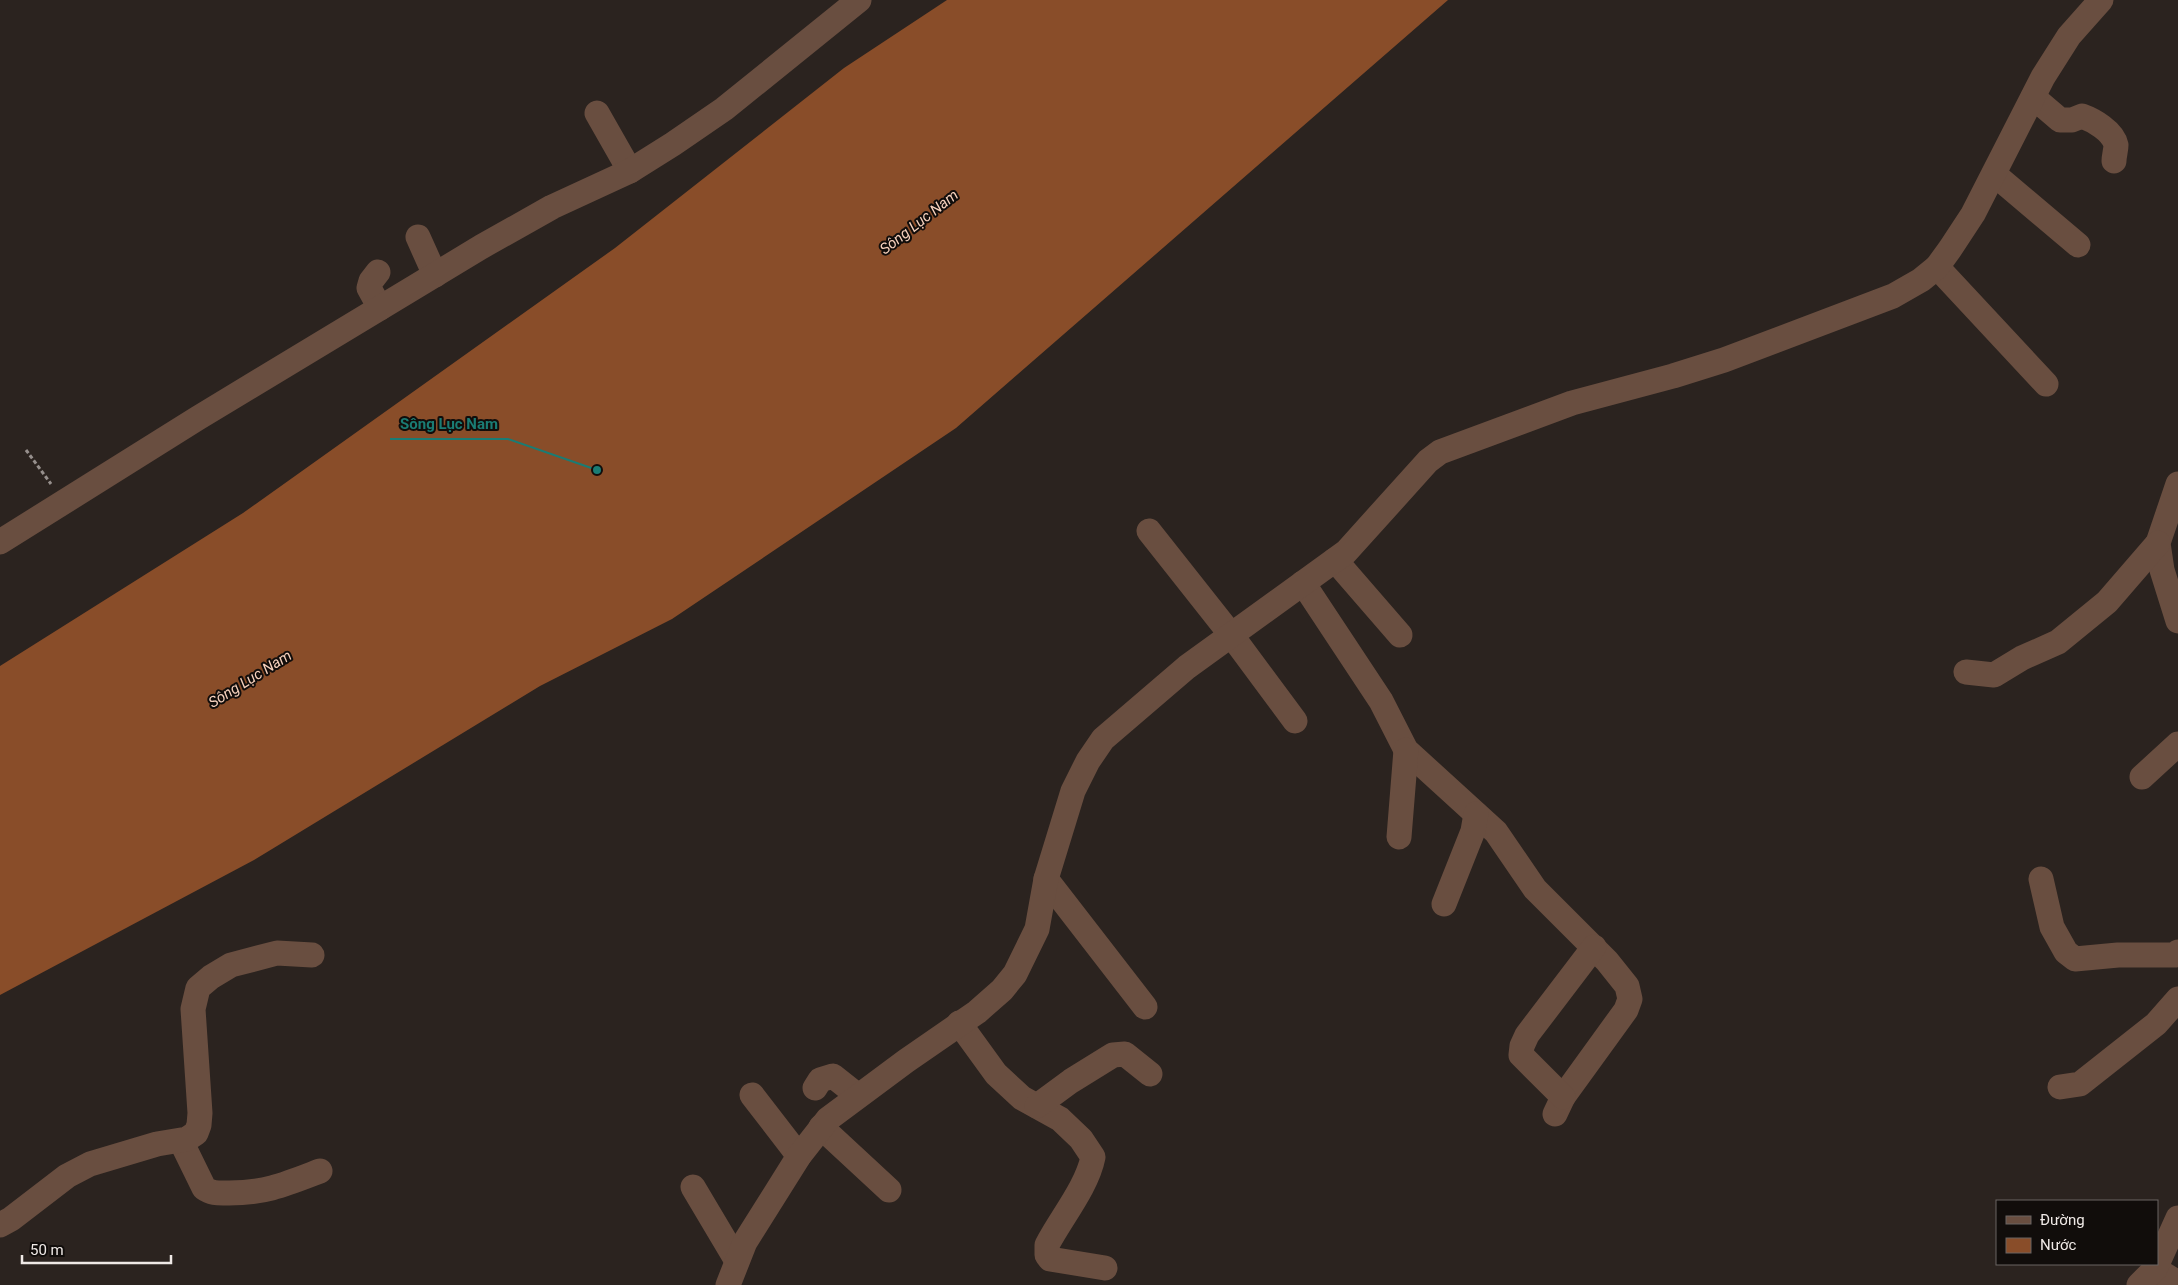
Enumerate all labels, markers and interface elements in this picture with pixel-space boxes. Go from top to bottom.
water label: Sông Lục Nam [876,186,962,258]
callout: Sông Lục Nam [390,409,508,439]
text: Sông Lục Nam [400,415,498,433]
water label: Sông Lục Nam [205,646,295,712]
legend [1996,1200,2158,1265]
text: Đường [2040,1211,2085,1229]
scale bar [22,1232,171,1264]
text: Nước [2040,1236,2077,1254]
text: 50 m [30,1241,64,1259]

